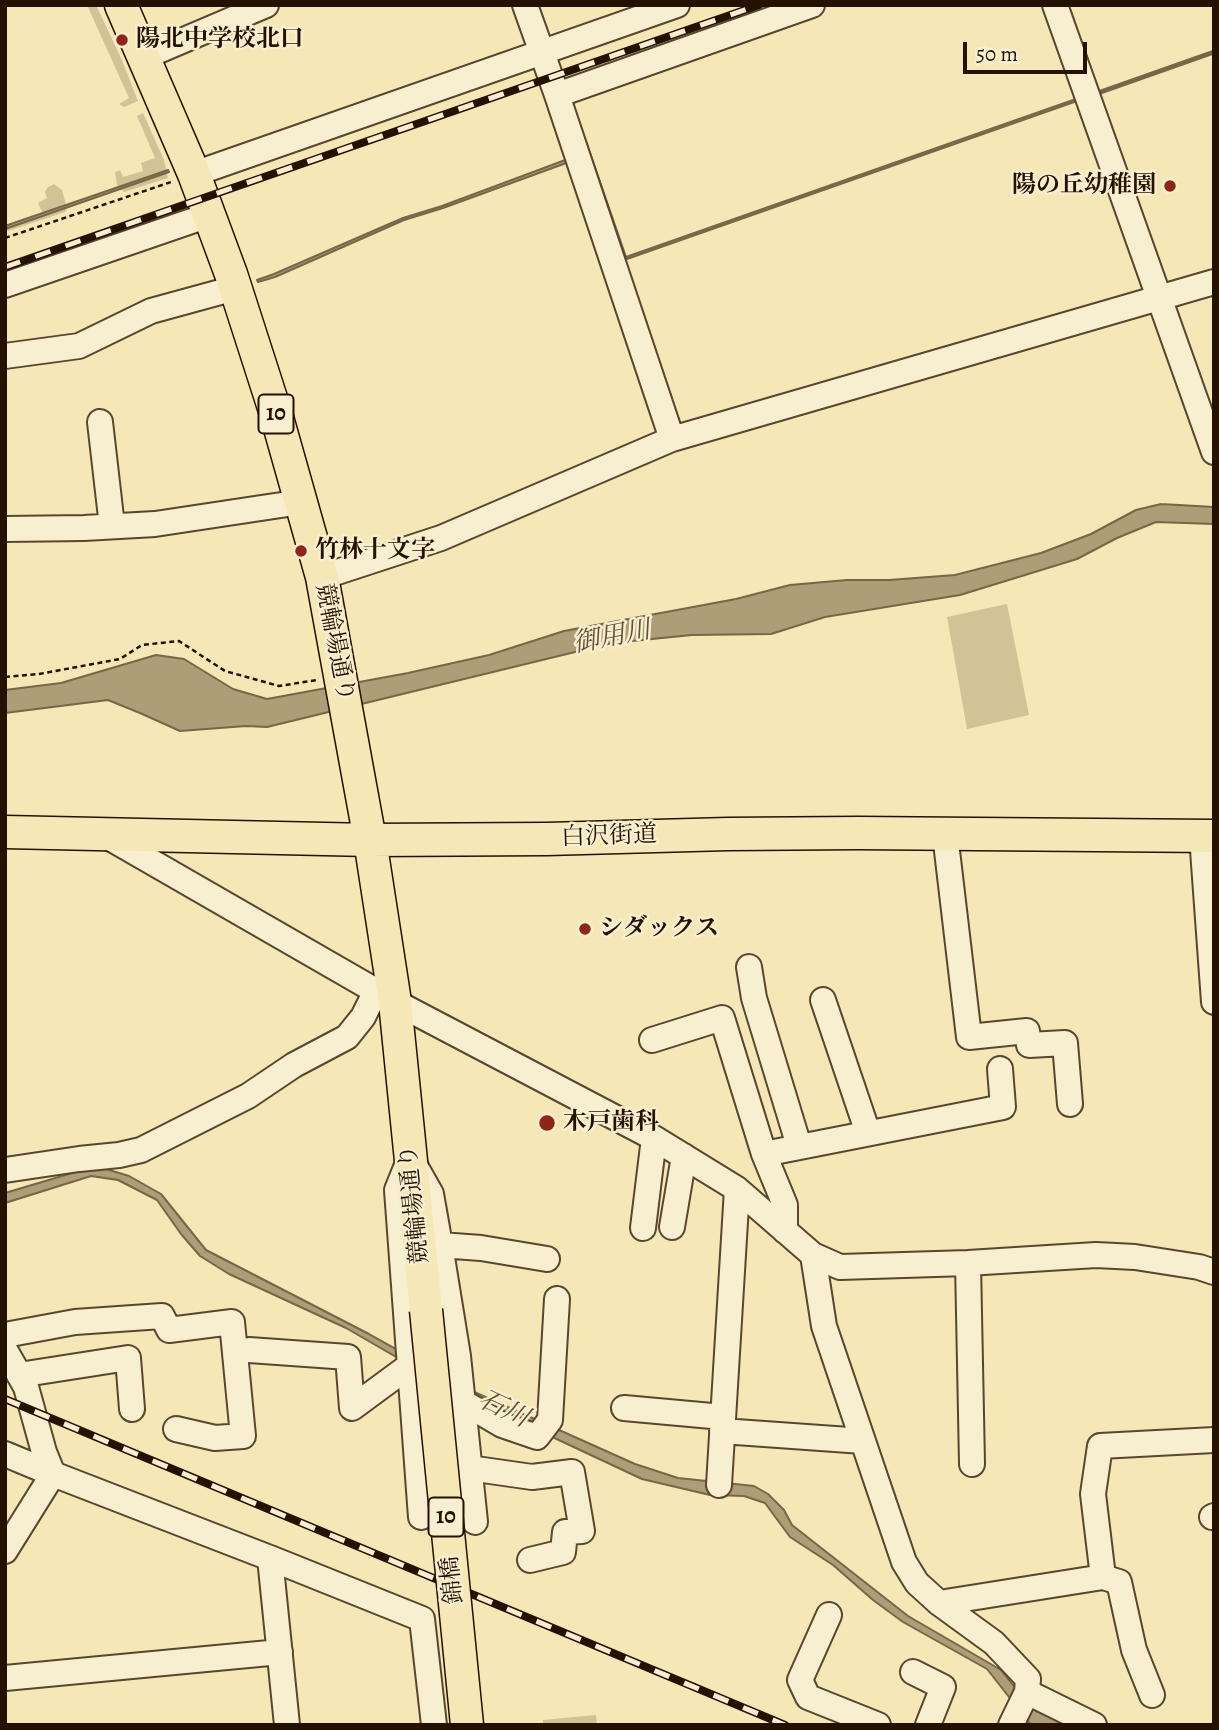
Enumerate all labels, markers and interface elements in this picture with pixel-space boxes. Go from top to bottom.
place label: 陽北中学校北口 [136,26,304,54]
scale bar [967,28,1091,72]
marker: 陽北中学校北口 [114,32,130,48]
text: 50 m [976,40,1018,68]
place label: 陽の丘幼稚園 [1012,172,1156,200]
marker: 陽の丘幼稚園 [1162,178,1178,194]
road number: 10 [258,394,294,434]
place label: 竹林十文字 [315,537,435,565]
marker: 竹林十文字 [293,543,309,559]
street label: 競輪場通り [308,581,360,705]
water label: 御用川 [571,615,653,661]
street label: 白沢街道 [561,821,657,853]
place label: シダックス [599,915,719,943]
marker: シダックス [577,921,593,937]
place label: 木戸歯科 [563,1109,659,1137]
marker: 木戸歯科 [537,1113,557,1133]
street label: 競輪場通り [394,1143,436,1265]
water label: 石川 [473,1385,533,1435]
road number: 10 [428,1498,464,1536]
street label: 錦橋 [436,1555,470,1605]

